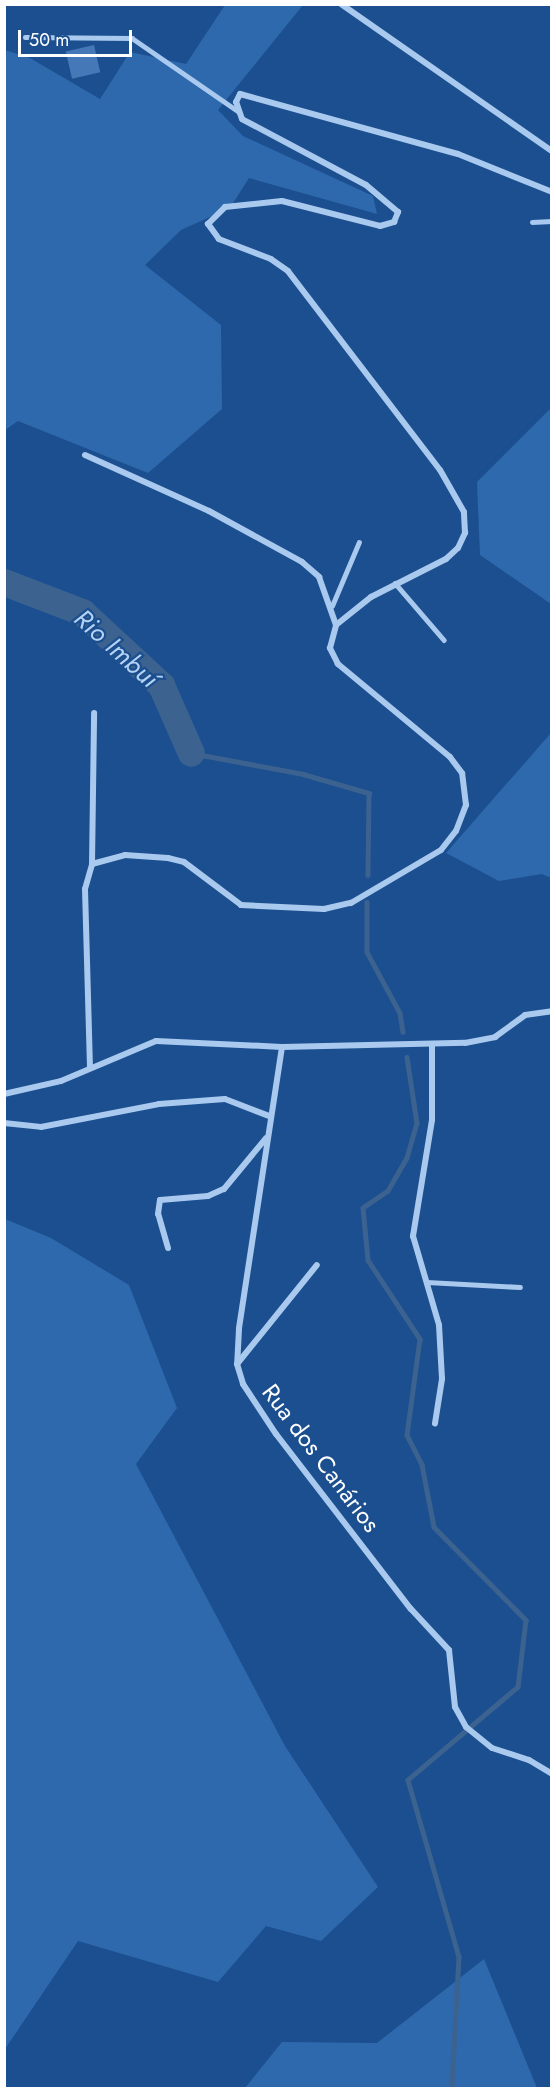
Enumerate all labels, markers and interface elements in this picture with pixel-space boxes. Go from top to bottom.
scale bar [21,18,135,56]
text: 50 m [29,27,69,53]
water label: Rio Imbuí [68,603,164,695]
street label: Rua dos Canários [256,1378,386,1538]

